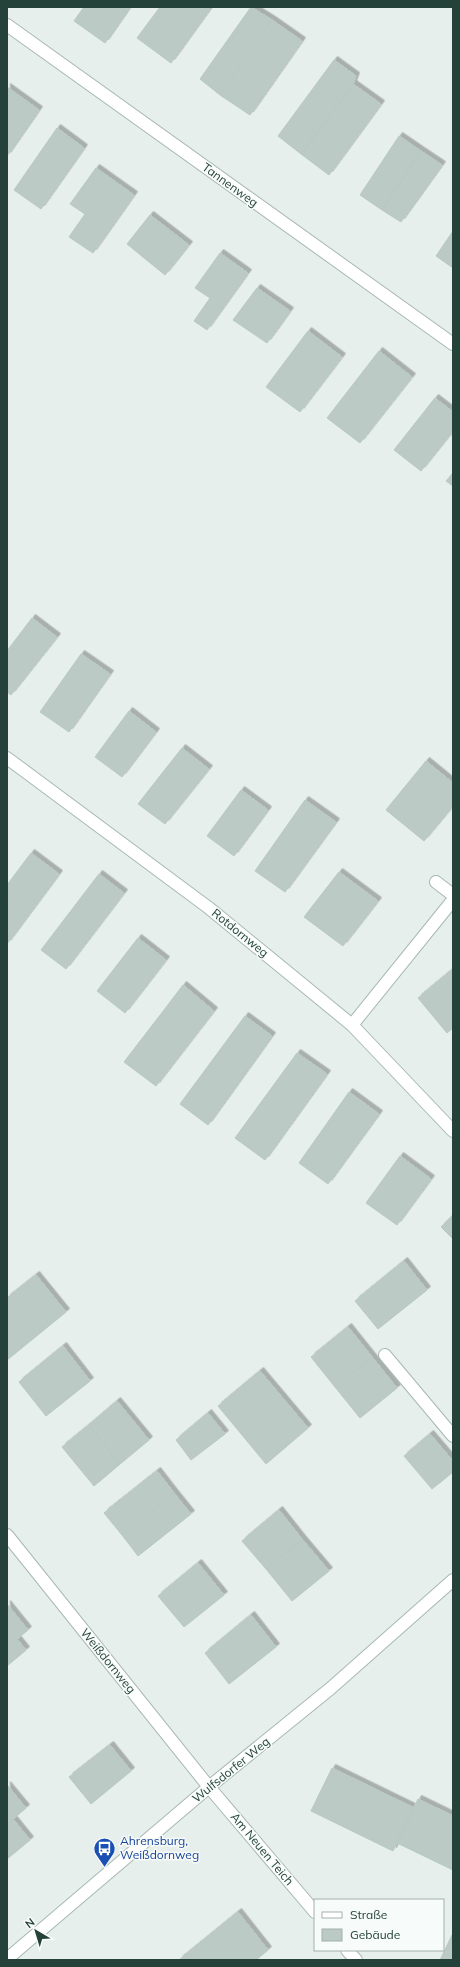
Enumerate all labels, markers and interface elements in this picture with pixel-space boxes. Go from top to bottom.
street label: Tannenweg [200,159,261,210]
street label: Rotdornweg [209,905,272,960]
street label: Weißdornweg [78,1625,139,1696]
street label: Wulfsdorfer Weg [189,1734,273,1805]
street label: Am Neuen Teich [228,1809,297,1888]
place label: Ahrensburg, Weißdornweg [120,1833,199,1862]
bus stop icon: Ahrensburg, Weißdornweg [92,1835,118,1868]
legend [314,1899,444,1951]
text: Straße [350,1907,387,1922]
north arrow [16,1911,56,1951]
text: N [22,1915,37,1931]
text: Gebäude [350,1927,400,1942]

